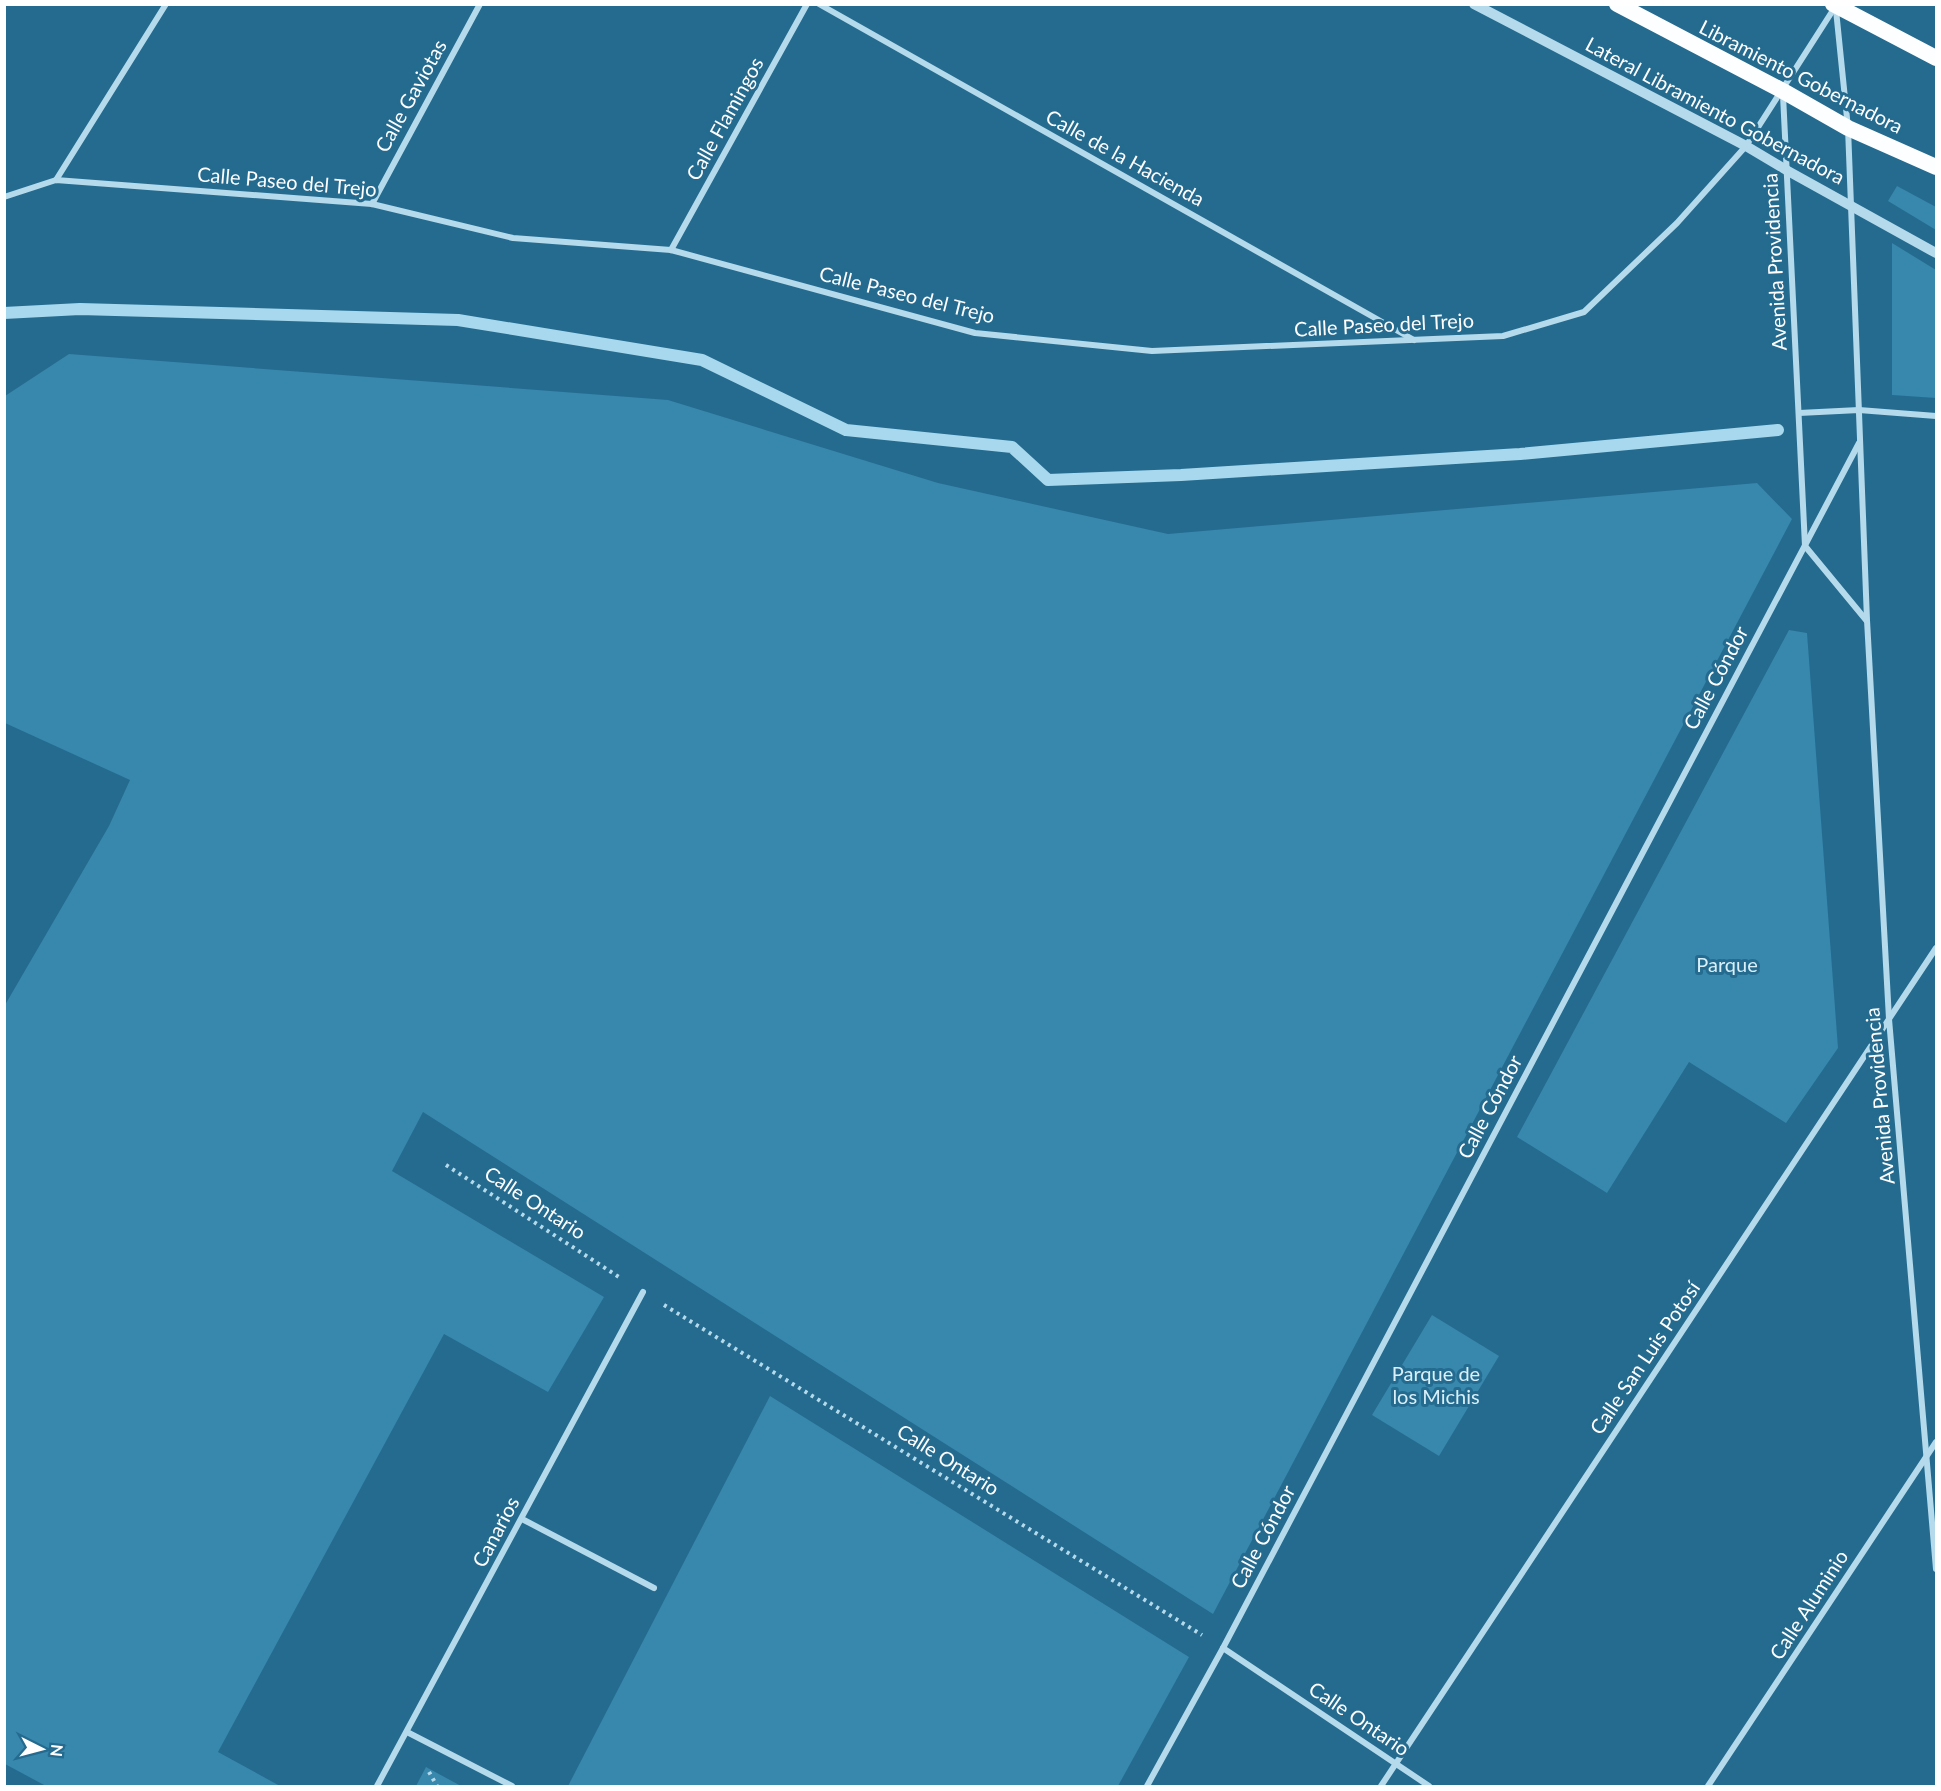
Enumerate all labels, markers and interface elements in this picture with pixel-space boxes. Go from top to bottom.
street label: Libramiento Gobernadora [1696,14,1907,138]
street label: Lateral Libramiento Gobernadora [1582,31,1849,189]
street label: Calle Gaviotas [369,35,451,156]
street label: Calle Flamingos [680,53,768,184]
street label: Calle de la Hacienda [1042,104,1209,211]
street label: Calle Paseo del Trejo [196,161,378,201]
street label: Avenida Providencia [1757,173,1791,351]
street label: Calle Paseo del Trejo [817,261,997,327]
street label: Calle Paseo del Trejo [1293,307,1474,341]
street label: Calle Cóndor [1678,621,1753,733]
park label: Parque [1696,952,1758,976]
street label: Avenida Providencia [1859,1007,1899,1186]
street label: Calle Cóndor [1452,1050,1527,1162]
street label: Calle Ontario [480,1161,591,1244]
street label: Calle San Luis Potosí [1584,1275,1705,1438]
park label: Parque de los Michis [1392,1361,1480,1408]
street label: Calle Ontario [893,1418,1004,1500]
street label: Calle Cóndor [1225,1480,1300,1592]
street label: Canarios [467,1492,524,1571]
street label: Calle Aluminio [1764,1545,1852,1664]
street label: Calle Ontario [1305,1676,1414,1760]
north arrow [12,1719,72,1779]
text: N [47,1743,68,1758]

